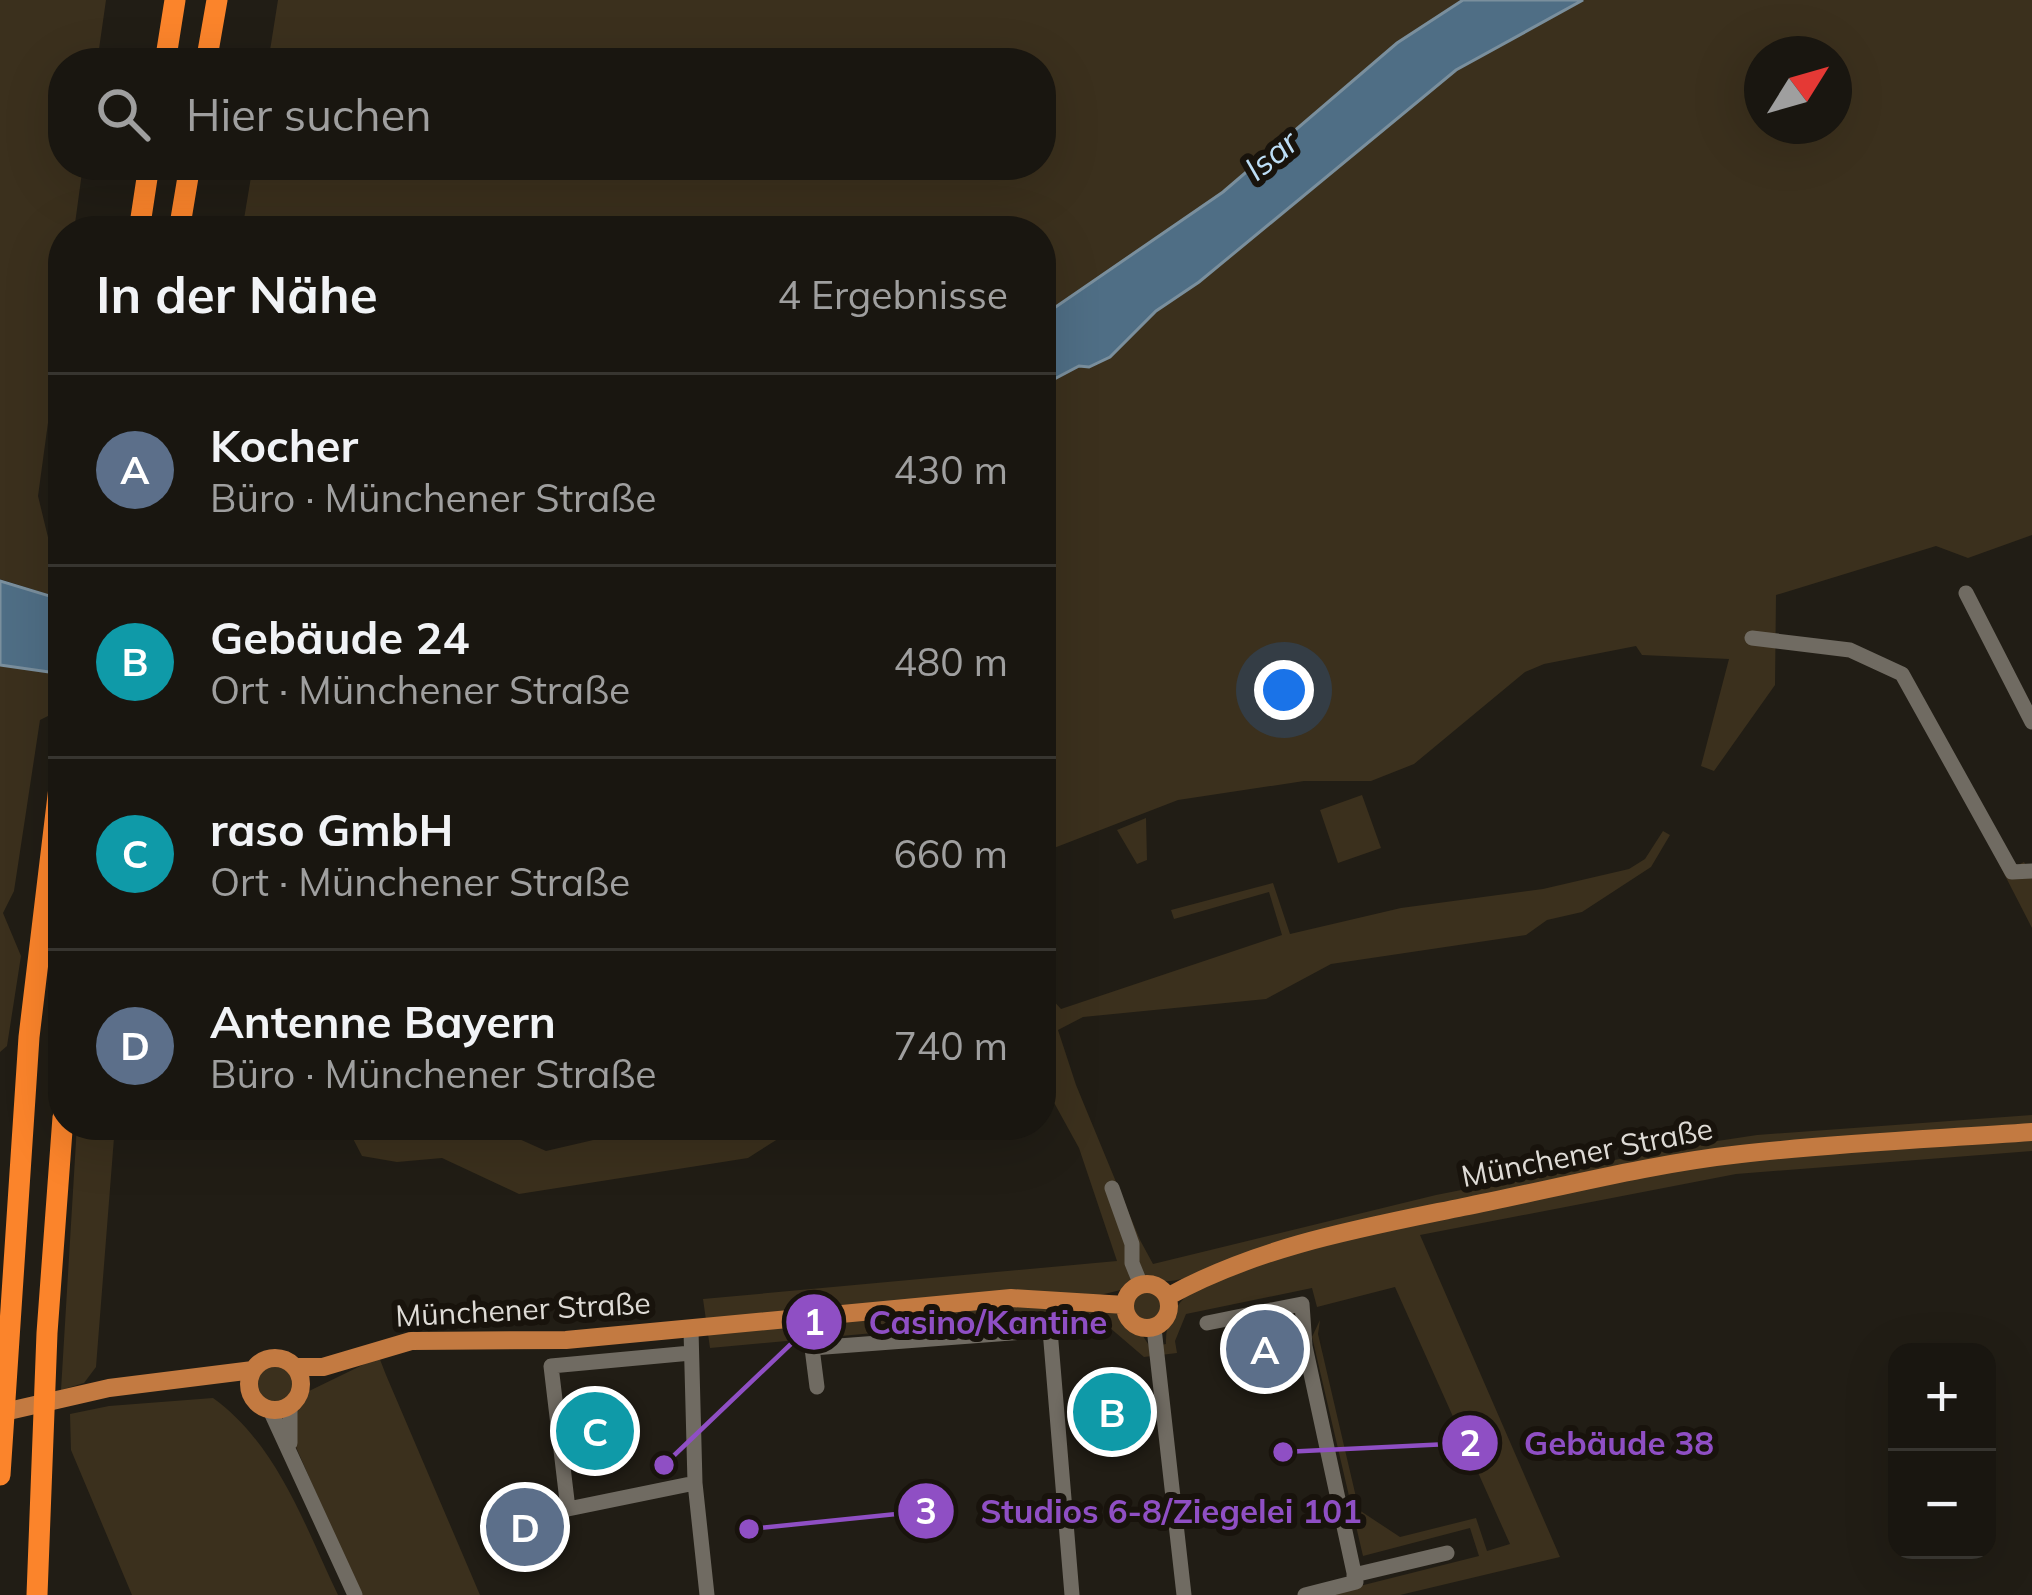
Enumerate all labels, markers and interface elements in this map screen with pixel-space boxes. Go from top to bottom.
north arrow [1744,36,1852,144]
search box [48,48,1056,180]
icon: search [90,81,156,147]
text: Hier suchen [186,86,432,142]
water label: Isar [1236,120,1307,188]
text: In der Nähe [96,262,378,326]
text: 4 Ergebnisse [777,270,1008,319]
text: Kocher [210,417,358,473]
text: A [120,445,150,494]
text: 430 m [893,445,1008,494]
text: Büro · Münchener Straße [210,473,656,522]
text: Gebäude 24 [210,609,469,665]
text: B [122,637,148,686]
text: 480 m [893,637,1008,686]
your location [1254,660,1314,720]
text: Ort · Münchener Straße [210,665,630,714]
text: raso GmbH [210,801,453,857]
text: C [122,829,148,878]
text: 660 m [893,829,1008,878]
text: Ort · Münchener Straße [210,857,630,906]
text: Antenne Bayern [210,993,556,1049]
text: D [120,1021,150,1070]
text: 740 m [893,1021,1008,1070]
text: Büro · Münchener Straße [210,1049,656,1098]
street label: Münchener Straße [1458,1109,1716,1195]
street label: Münchener Straße [395,1283,651,1335]
callout: Casino/Kantine [784,1288,1131,1357]
text: 1 [803,1299,825,1344]
text: Casino/Kantine [869,1301,1107,1342]
pin: A [1226,1304,1304,1394]
map controls [1888,1343,1996,1559]
button: + [1888,1343,1996,1451]
pin: B [1073,1367,1151,1457]
pin: C [556,1386,634,1476]
callout: Gebäude 38 [1440,1409,1738,1478]
text: 2 [1459,1420,1481,1465]
text: Gebäude 38 [1524,1422,1714,1463]
button: − [1888,1451,1996,1559]
callout: Studios 6-8/Ziegelei 101 [896,1477,1385,1546]
pin: D [486,1482,564,1572]
text: 3 [915,1488,937,1533]
text: Studios 6-8/Ziegelei 101 [980,1490,1362,1531]

